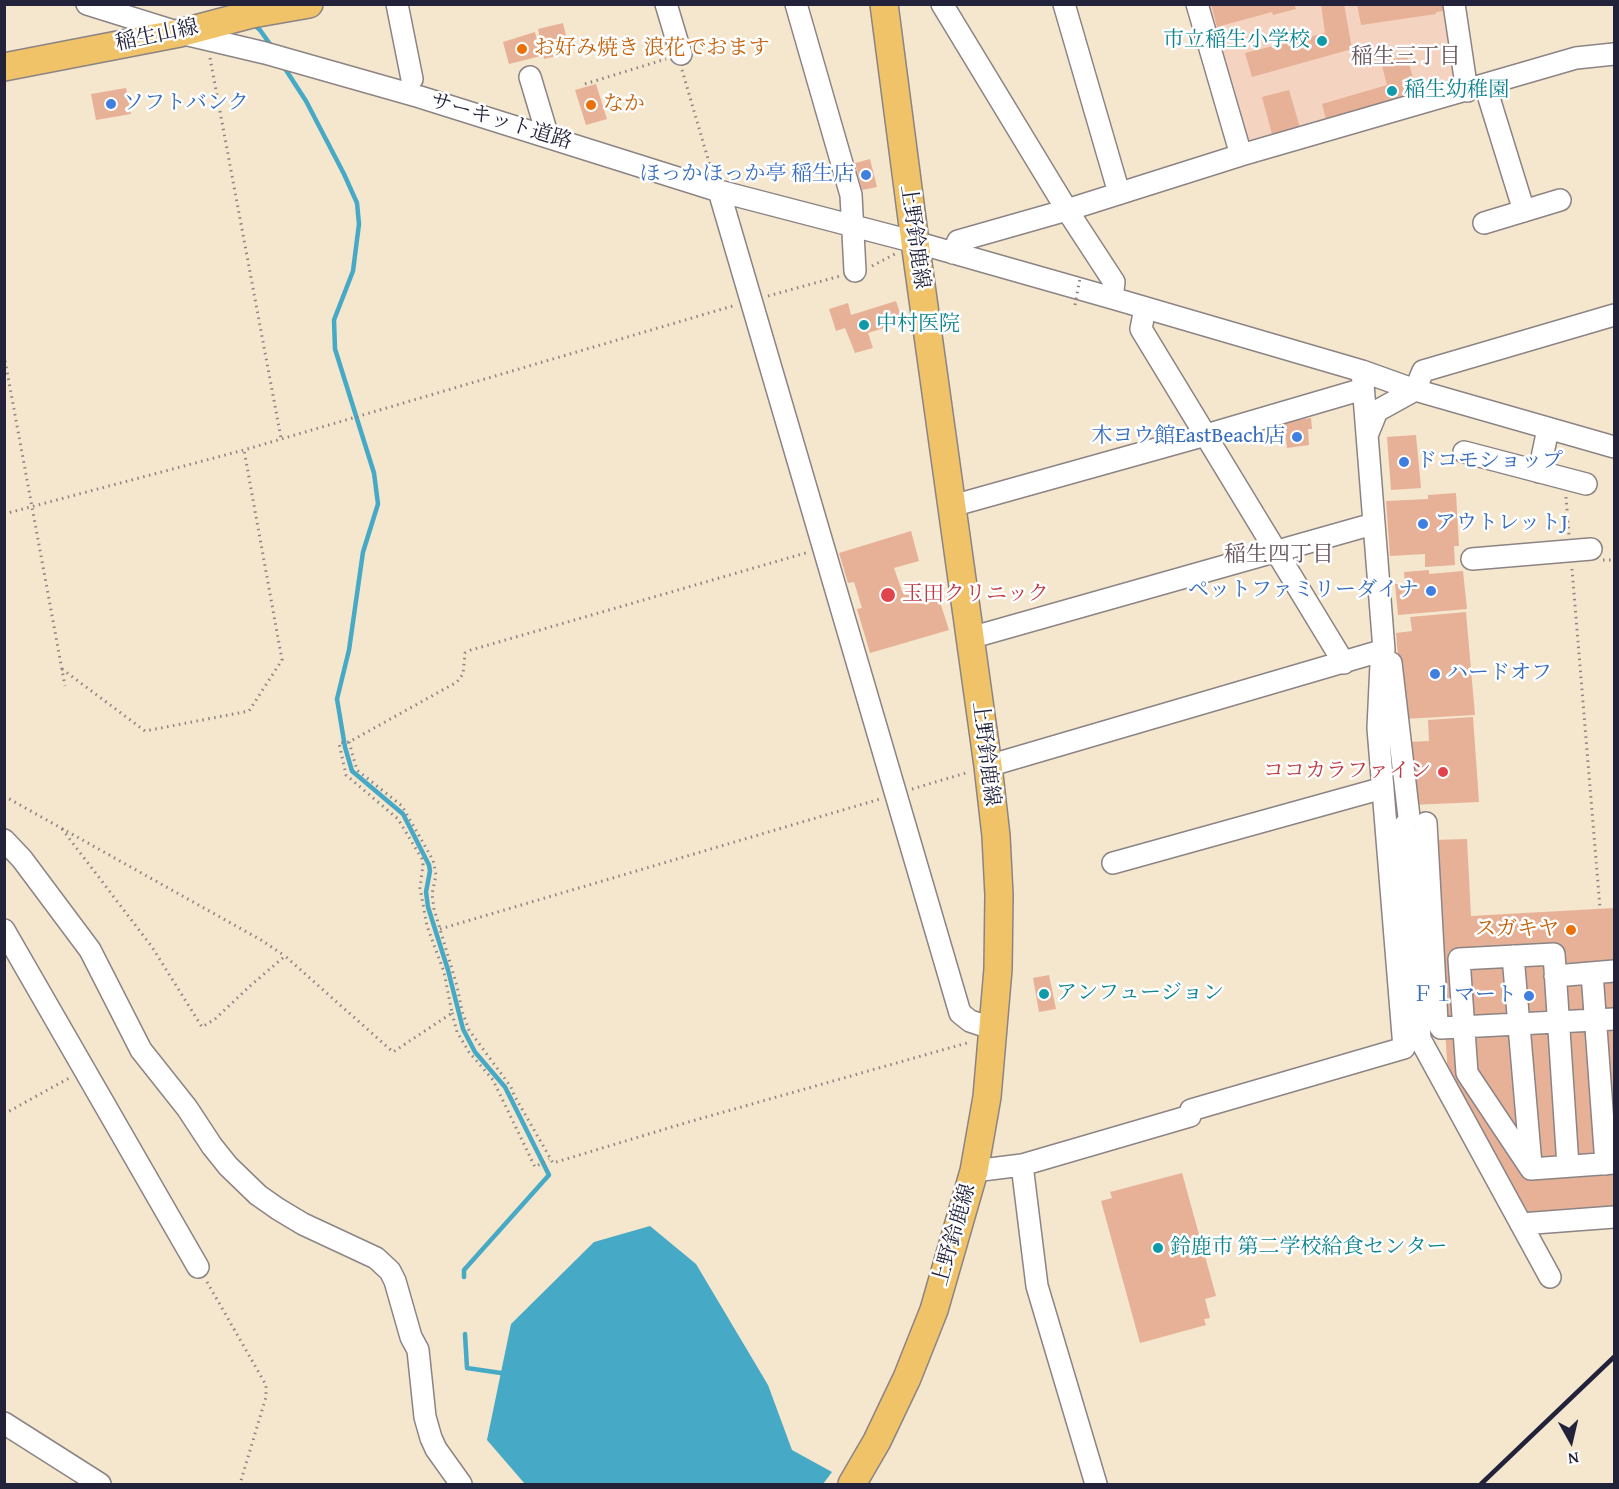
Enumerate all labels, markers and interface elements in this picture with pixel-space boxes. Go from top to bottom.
street label: 稲生山線 [113,15,201,57]
place label: 市立稲生小学校 [1163,28,1310,54]
marker: 市立稲生小学校 [1315,34,1329,48]
place label: お好み焼き 浪花でおます [534,36,770,62]
marker: お好み焼き 浪花でおます [515,42,529,56]
district label: 稲生三丁目 [1351,44,1461,70]
place label: 稲生幼稚園 [1404,78,1509,104]
marker: 稲生幼稚園 [1385,84,1399,98]
street label: サーキット道路 [427,88,575,156]
place label: ソフトバンク [123,91,249,117]
place label: なか [603,92,645,118]
marker: ソフトバンク [104,97,118,111]
marker: なか [584,98,598,112]
place label: ほっかほっか亭 稲生店 [639,162,854,188]
marker: ほっかほっか亭 稲生店 [859,168,873,182]
street label: 上野鈴鹿線 [894,183,934,291]
place label: 中村医院 [876,312,960,338]
marker: 中村医院 [857,318,871,332]
place label: 木ヨウ館EastBeach店 [1091,424,1285,450]
marker: 木ヨウ館EastBeach店 [1290,430,1304,444]
place label: ドコモショップ [1416,449,1563,475]
marker: ドコモショップ [1397,455,1411,469]
place label: アウトレットJ [1435,511,1568,537]
marker: アウトレットJ [1416,517,1430,531]
district label: 稲生四丁目 [1224,542,1334,568]
place label: ペットファミリーダイナ [1188,578,1419,604]
place label: 玉田クリニック [902,582,1049,608]
marker: ペットファミリーダイナ [1424,584,1438,598]
marker: 玉田クリニック [879,586,897,604]
place label: ハードオフ [1447,661,1552,687]
marker: ハードオフ [1428,667,1442,681]
street label: 上野鈴鹿線 [966,700,1004,808]
place label: ココカラファイン [1263,759,1431,785]
marker: ココカラファイン [1436,765,1450,779]
place label: スガキヤ [1475,917,1559,943]
marker: スガキヤ [1564,923,1578,937]
place label: アンフュージョン [1056,981,1224,1007]
place label: Ｆ１マート [1412,983,1517,1009]
marker: アンフュージョン [1037,987,1051,1001]
marker: Ｆ１マート [1522,989,1536,1003]
street label: 上野鈴鹿線 [928,1181,982,1289]
place label: 鈴鹿市 第二学校給食センター [1170,1235,1448,1261]
marker: 鈴鹿市 第二学校給食センター [1151,1241,1165,1255]
north arrow [1541,1411,1601,1471]
text: N [1567,1446,1580,1471]

